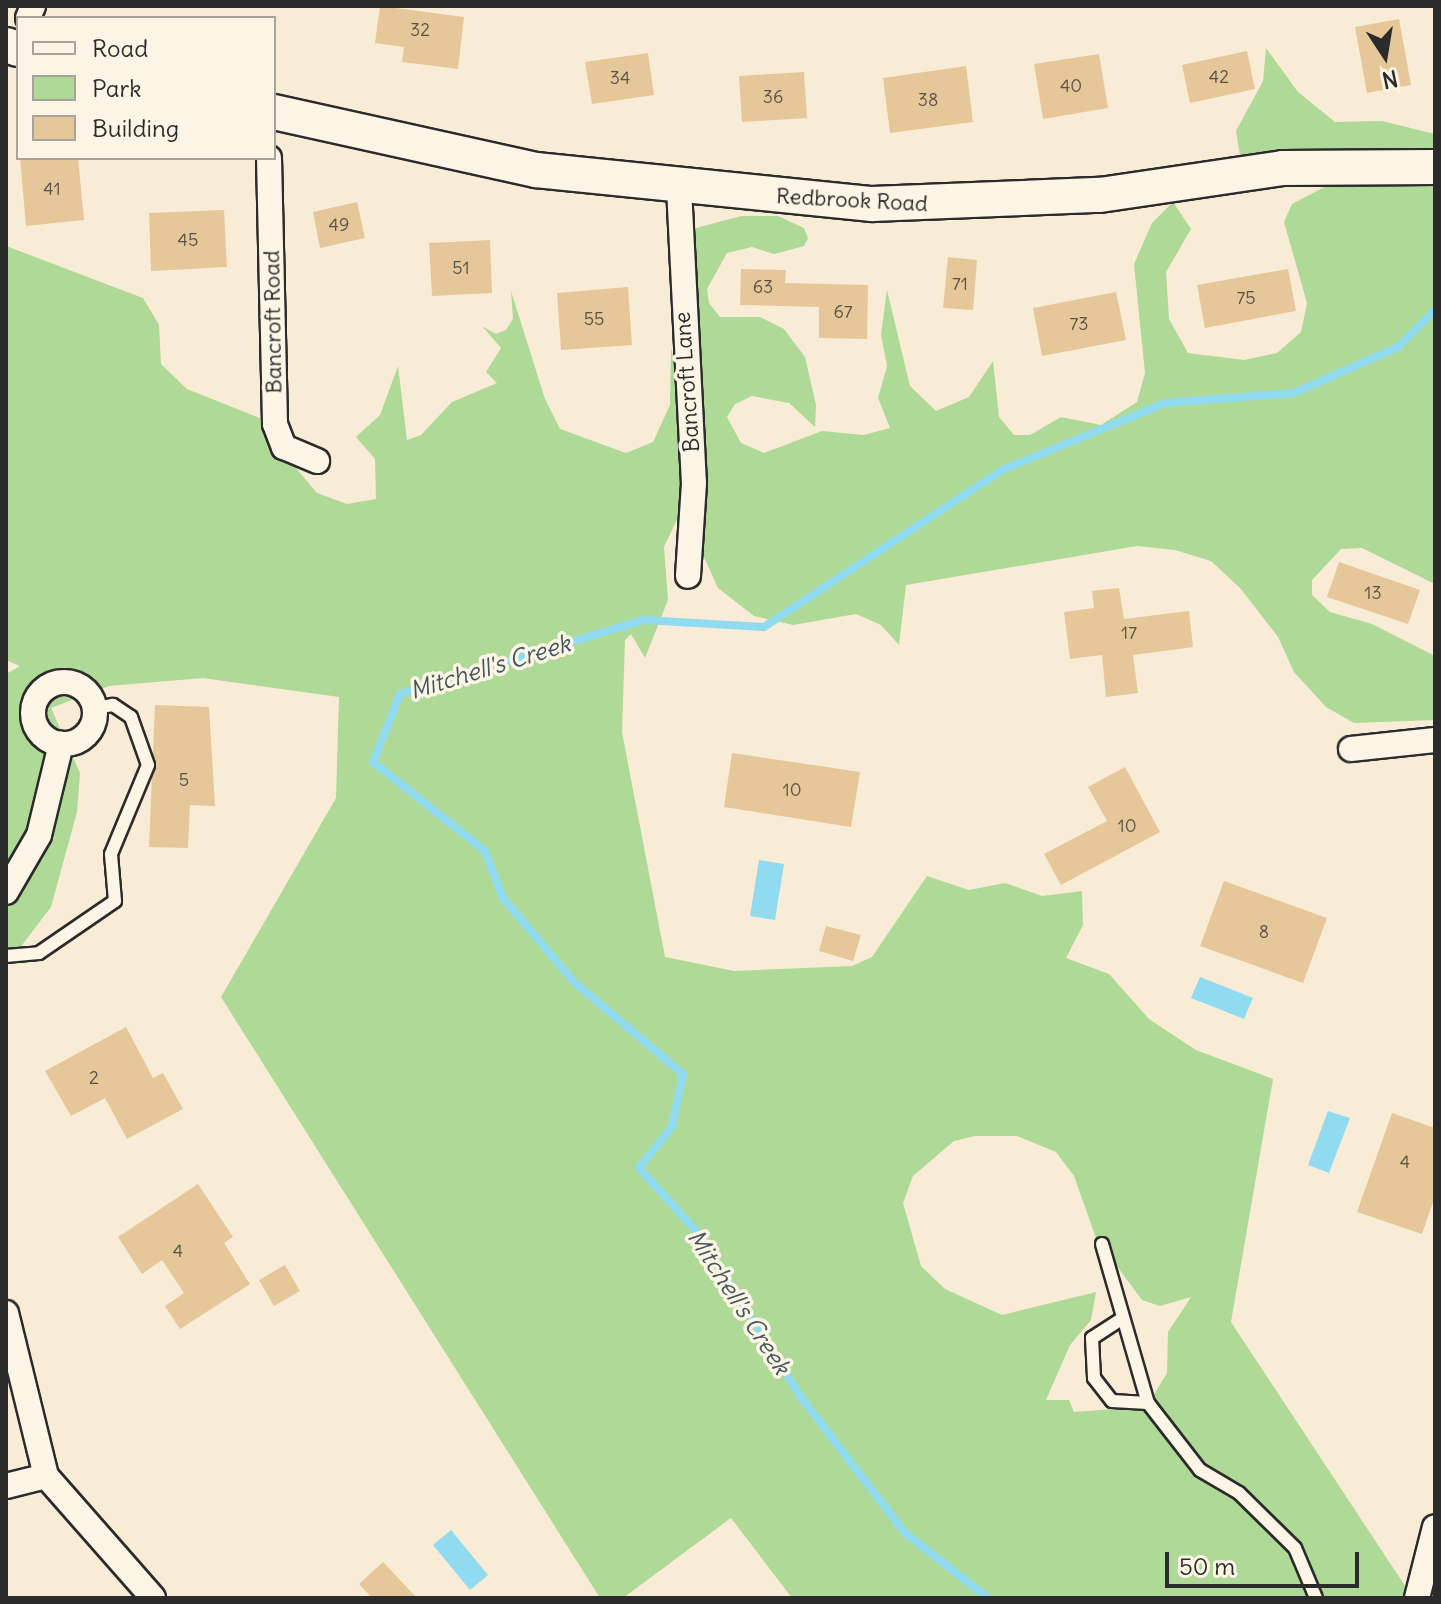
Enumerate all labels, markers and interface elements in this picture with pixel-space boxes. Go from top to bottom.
legend [16,16,276,160]
north arrow [1345,16,1425,96]
house number: 32 [410,19,430,41]
text: Road [92,33,148,63]
text: N [1380,64,1400,95]
house number: 42 [1209,66,1229,88]
house number: 34 [610,67,630,89]
text: Park [92,73,142,103]
house number: 40 [1060,75,1082,97]
house number: 36 [763,86,783,108]
house number: 38 [918,89,938,111]
text: Building [92,113,179,143]
house number: 41 [43,178,61,200]
street label: Redbrook Road [775,183,929,217]
house number: 49 [329,214,349,236]
house number: 45 [178,229,198,251]
street label: Bancroft Road [259,250,287,394]
house number: 51 [452,257,470,279]
house number: 71 [952,273,968,295]
house number: 63 [753,276,773,298]
house number: 75 [1236,287,1256,309]
house number: 67 [833,301,853,323]
house number: 55 [584,308,604,330]
street label: Bancroft Lane [669,311,705,453]
house number: 73 [1069,313,1089,335]
house number: 13 [1364,582,1382,604]
house number: 17 [1121,622,1137,644]
water label: Mitchell's Creek [406,629,574,705]
house number: 5 [179,769,189,791]
house number: 10 [783,779,801,801]
house number: 10 [1118,815,1136,837]
house number: 8 [1259,921,1269,943]
house number: 2 [89,1067,99,1089]
house number: 4 [1400,1151,1410,1173]
water label: Mitchell's Creek [682,1224,796,1380]
house number: 4 [173,1240,183,1262]
scale bar [1169,1536,1363,1586]
text: 50 m [1179,1551,1235,1581]

